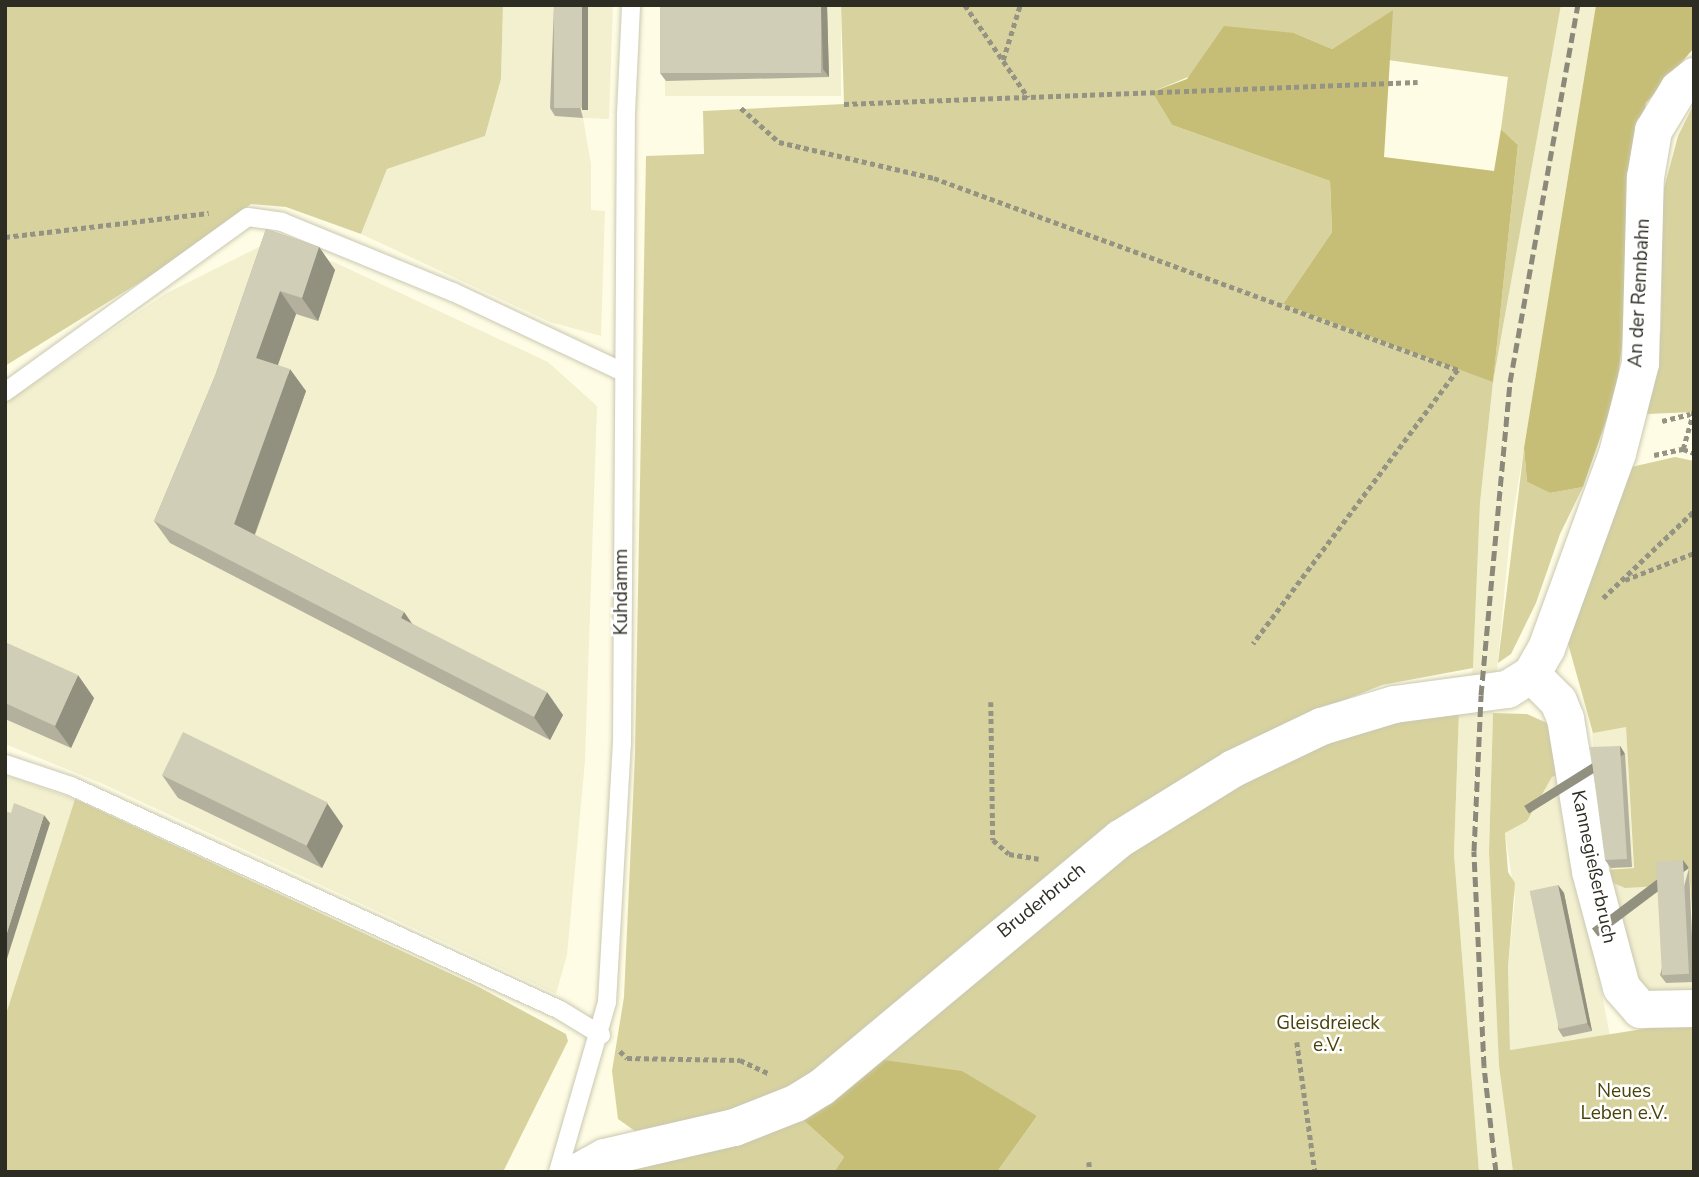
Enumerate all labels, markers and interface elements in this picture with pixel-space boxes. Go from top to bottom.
street label: An der Rennbahn [1625,218,1655,368]
street label: Kuhdamm [611,549,633,635]
street label: Kannegießerbruch [1566,788,1620,946]
street label: Bruderbruch [993,859,1091,943]
park label: Gleisdreieck e.V. [1276,1013,1380,1057]
park label: Neues Leben e.V. [1580,1081,1668,1125]

